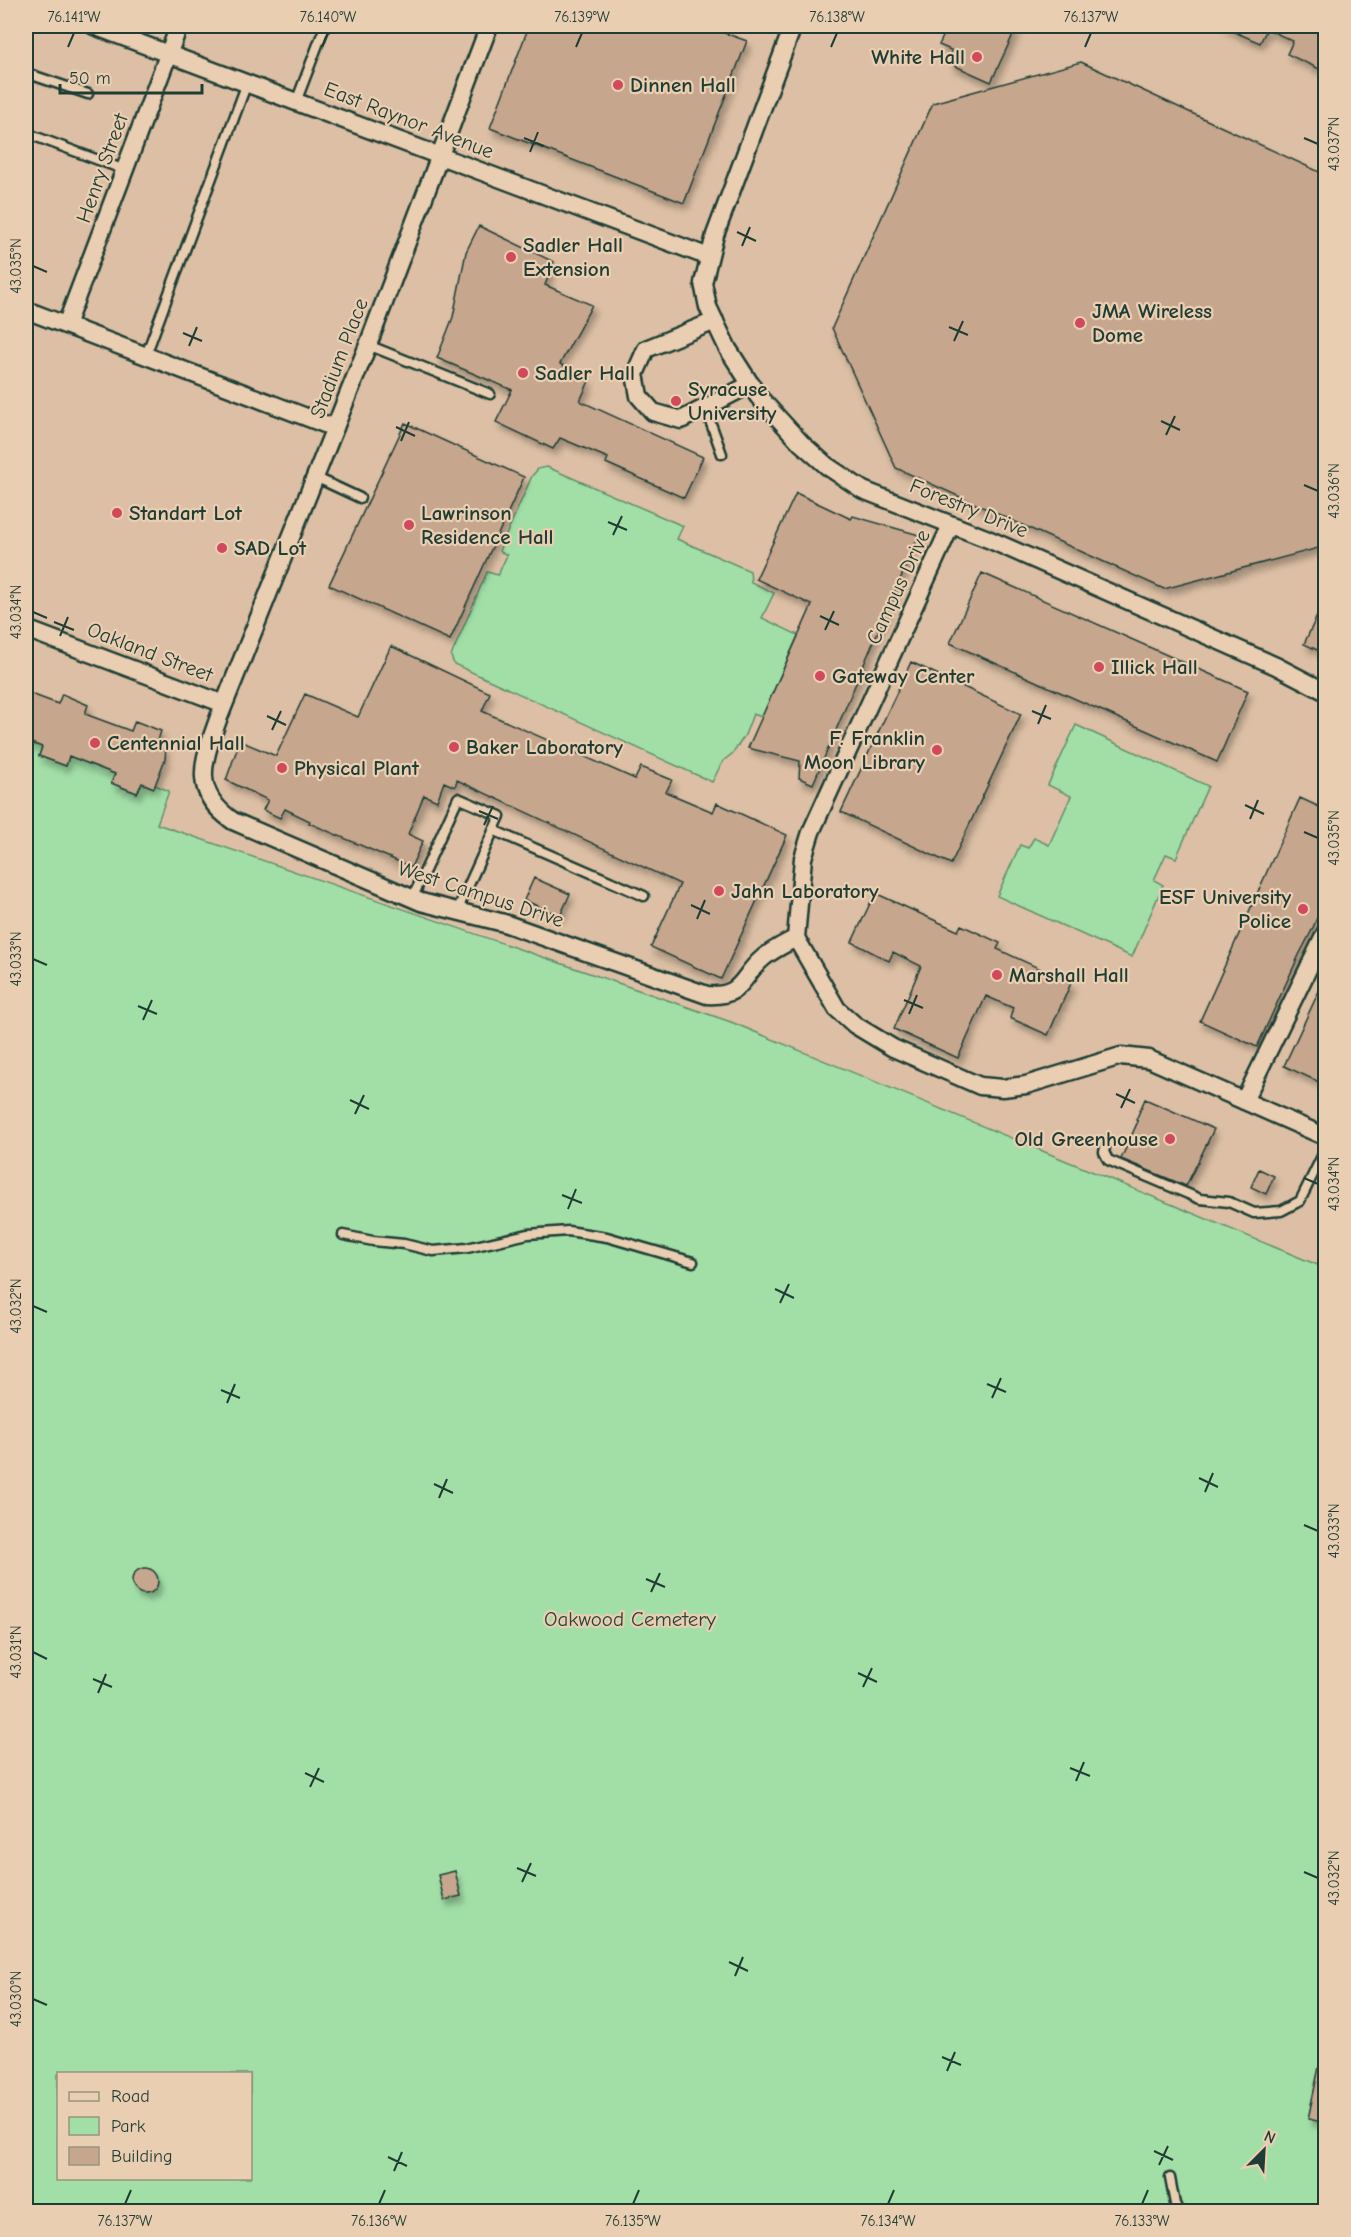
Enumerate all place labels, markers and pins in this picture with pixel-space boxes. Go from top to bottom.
place label: White Hall [871,45,965,69]
marker: White Hall [970,50,984,64]
place label: Dinnen Hall [630,73,736,97]
marker: Dinnen Hall [611,78,625,92]
place label: Sadler Hall Extension [523,233,623,281]
marker: Sadler Hall Extension [504,250,518,264]
place label: JMA Wireless Dome [1092,299,1212,347]
marker: JMA Wireless Dome [1073,316,1087,330]
place label: Sadler Hall [535,361,635,385]
marker: Sadler Hall [516,366,530,380]
place label: Syracuse University [688,377,777,425]
marker: Syracuse University [669,394,683,408]
place label: Standart Lot [129,501,243,525]
place label: Lawrinson Residence Hall [421,501,554,549]
marker: Standart Lot [110,506,124,520]
marker: Lawrinson Residence Hall [402,518,416,532]
place label: SAD Lot [234,536,307,560]
marker: SAD Lot [215,541,229,555]
place label: Illick Hall [1111,655,1198,679]
marker: Illick Hall [1092,660,1106,674]
place label: Gateway Center [832,664,975,688]
marker: Gateway Center [813,669,827,683]
place label: F. Franklin Moon Library [804,726,925,774]
place label: Centennial Hall [107,731,245,755]
place label: Baker Laboratory [466,735,623,759]
marker: Centennial Hall [88,736,102,750]
marker: Baker Laboratory [447,740,461,754]
marker: F. Franklin Moon Library [930,743,944,757]
place label: Physical Plant [294,756,420,780]
marker: Physical Plant [275,761,289,775]
place label: Jahn Laboratory [731,879,879,903]
marker: Jahn Laboratory [712,884,726,898]
place label: ESF University Police [1159,885,1291,933]
marker: ESF University Police [1296,902,1310,916]
place label: Marshall Hall [1009,963,1129,987]
marker: Marshall Hall [990,968,1004,982]
place label: Old Greenhouse [1014,1127,1158,1151]
marker: Old Greenhouse [1163,1132,1177,1146]

